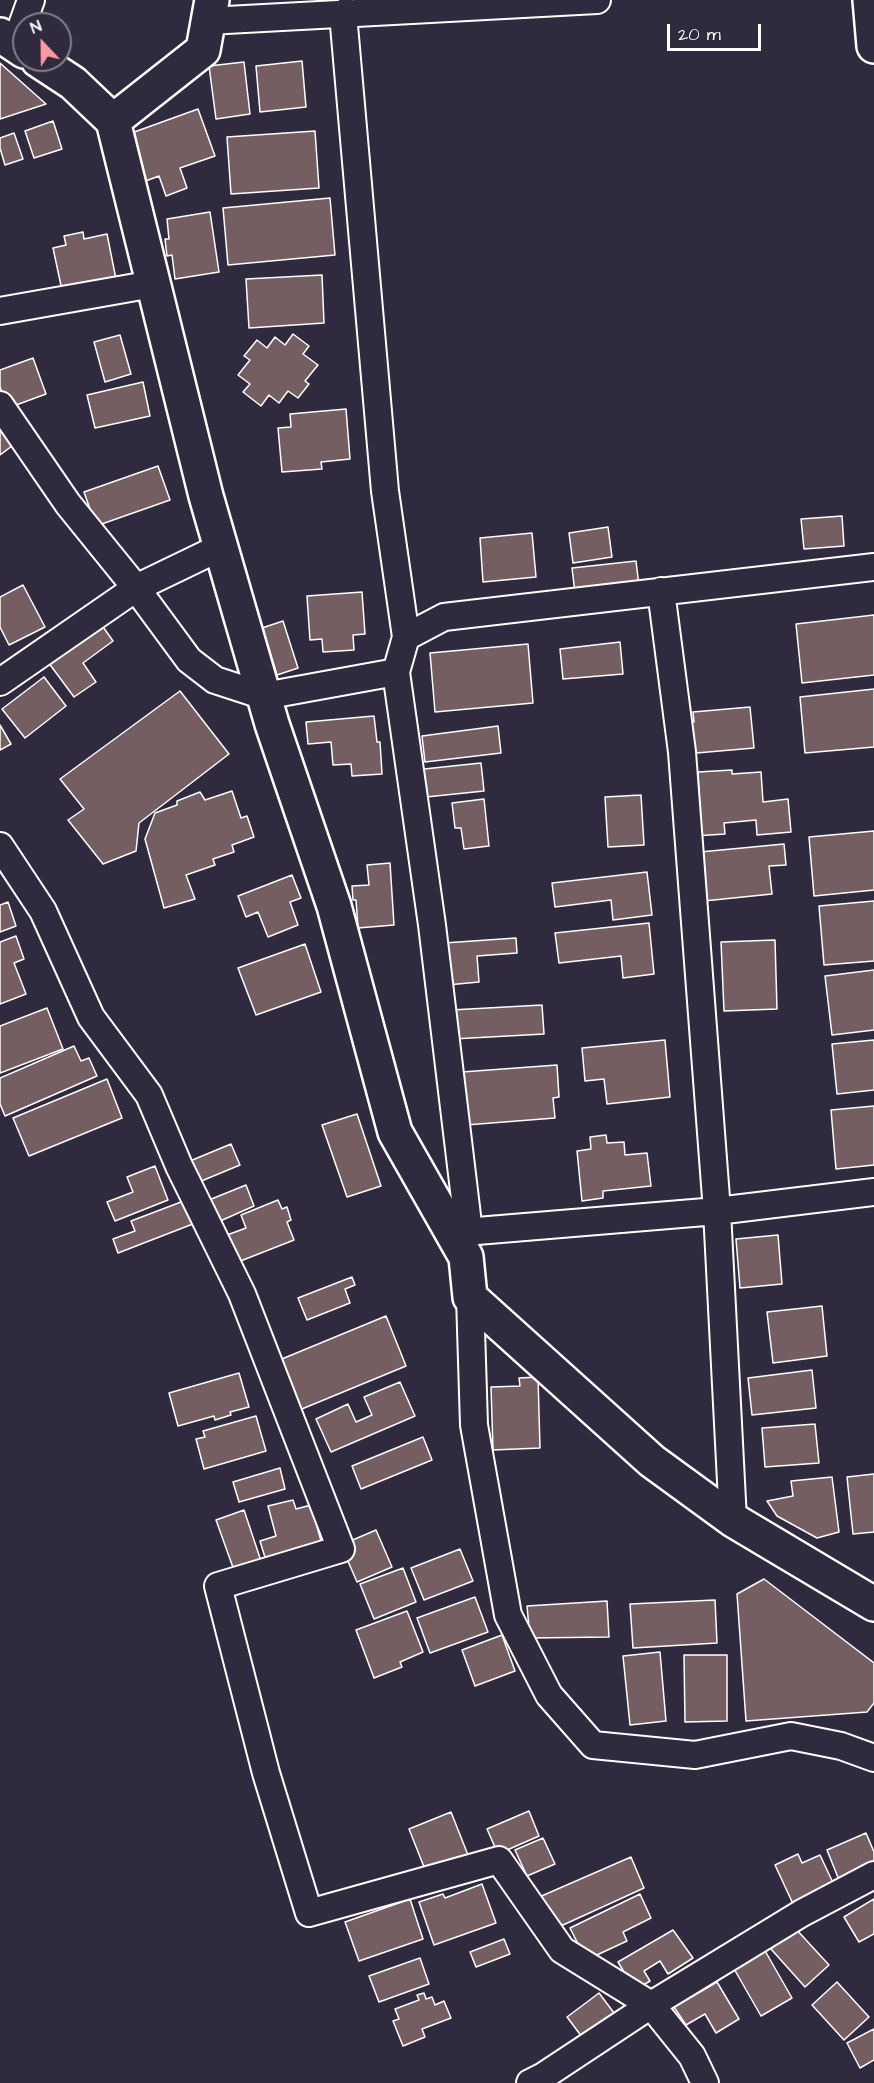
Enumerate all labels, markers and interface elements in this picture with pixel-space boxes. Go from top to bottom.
north arrow [12,12,72,72]
scale bar [670,12,764,50]
text: N [27,15,45,39]
text: 20 m [678,22,721,47]

